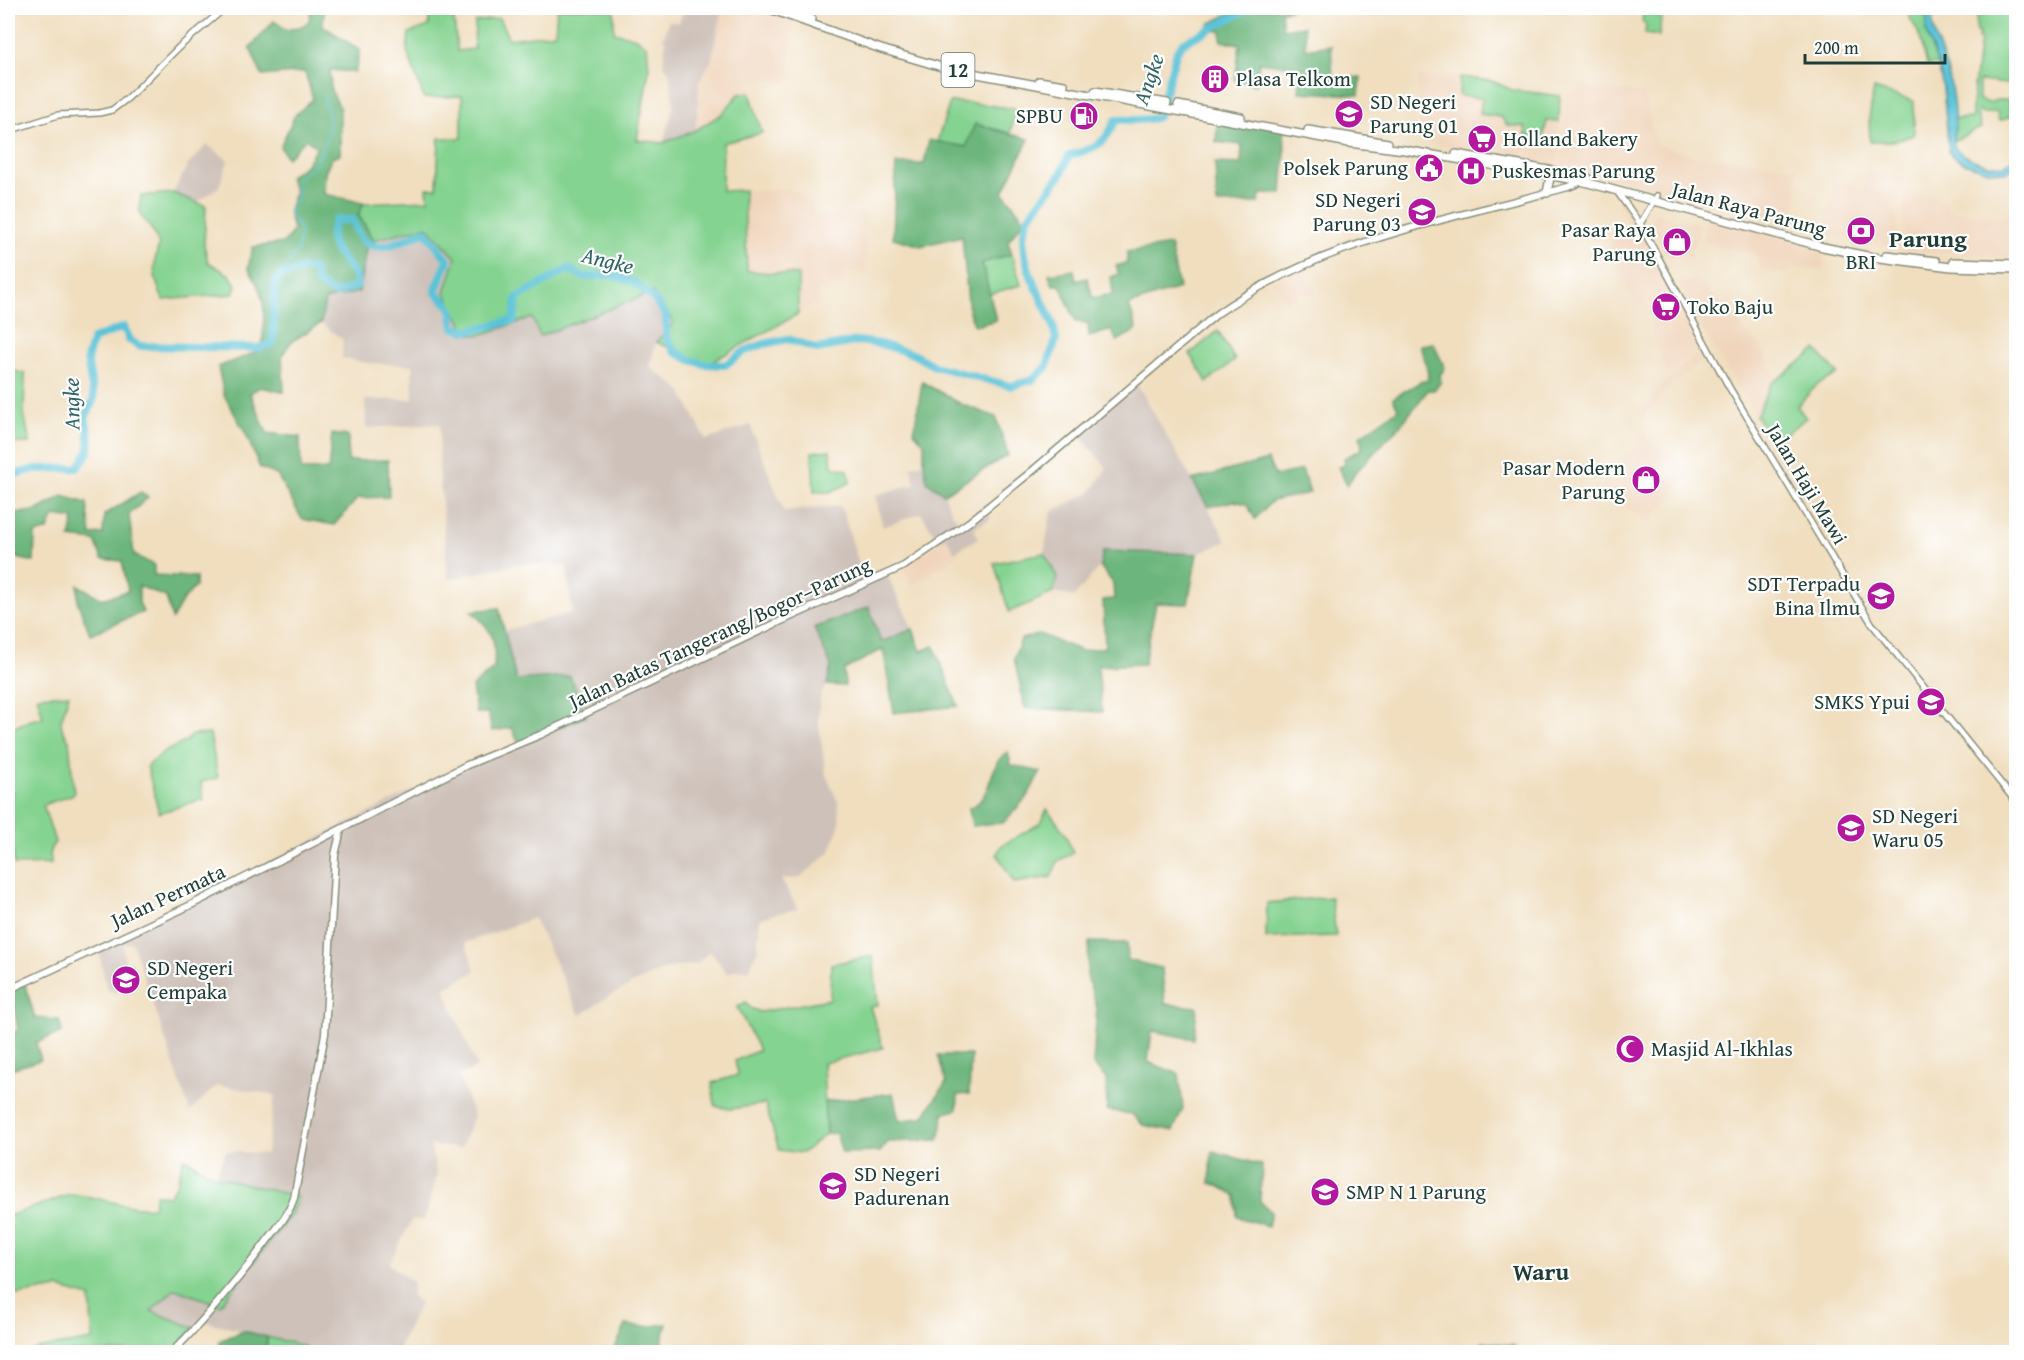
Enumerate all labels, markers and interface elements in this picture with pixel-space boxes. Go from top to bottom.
scale bar [1805,27,1944,65]
text: 200 m [1814,34,1859,61]
water label: Angke [1124,49,1172,110]
road number: 12 [942,53,974,87]
building icon: Plasa Telkom [1199,63,1231,95]
place label: Plasa Telkom [1236,63,1351,94]
place label: SD Negeri Parung 01 [1370,86,1458,141]
school or university icon: SD Negeri Parung 01 [1333,98,1365,130]
place label: SPBU [1016,100,1063,131]
fuel station icon: SPBU [1068,100,1100,132]
supermarket icon: Holland Bakery [1466,123,1498,155]
place label: Holland Bakery [1503,123,1639,154]
place label: Polsek Parung [1283,152,1409,183]
public building icon: Polsek Parung [1413,152,1445,184]
hospital icon: Puskesmas Parung [1455,155,1487,187]
place label: Puskesmas Parung [1492,155,1655,186]
street label: Jalan Raya Parung [1665,172,1830,244]
place label: SD Negeri Parung 03 [1313,184,1401,239]
school or university icon: SD Negeri Parung 03 [1406,196,1438,228]
place label: Pasar Raya Parung [1561,214,1657,269]
bank icon: BRI [1845,215,1877,247]
district label: Parung [1889,221,1967,256]
shop icon: Pasar Raya Parung [1661,226,1693,258]
water label: Angke [578,238,637,282]
place label: BRI [1846,246,1876,277]
supermarket icon: Toko Baju [1650,291,1682,323]
place label: Toko Baju [1687,291,1774,322]
water label: Angke [55,377,87,431]
street label: Jalan Haji Mawi [1757,415,1856,550]
place label: Pasar Modern Parung [1503,452,1626,507]
shop icon: Pasar Modern Parung [1630,464,1662,496]
street label: Jalan Batas Tangerang/Bogor–Parung [561,548,876,718]
place label: SDT Terpadu Bina Ilmu [1747,568,1861,623]
school or university icon: SDT Terpadu Bina Ilmu [1865,580,1897,612]
place label: SMKS Ypui [1814,686,1910,717]
school or university icon: SMKS Ypui [1915,686,1947,718]
place label: SD Negeri Waru 05 [1872,800,1958,855]
school or university icon: SD Negeri Waru 05 [1835,812,1867,844]
street label: Jalan Permata [103,855,230,937]
place label: SD Negeri Cempaka [147,952,233,1007]
school or university icon: SD Negeri Cempaka [110,964,142,996]
mosque icon: Masjid Al-Ikhlas [1614,1033,1646,1065]
place label: Masjid Al-Ikhlas [1651,1033,1793,1064]
place label: SD Negeri Padurenan [854,1158,950,1213]
school or university icon: SD Negeri Padurenan [817,1170,849,1202]
school or university icon: SMP N 1 Parung [1309,1176,1341,1208]
place label: SMP N 1 Parung [1346,1176,1486,1207]
district label: Waru [1513,1254,1570,1289]

